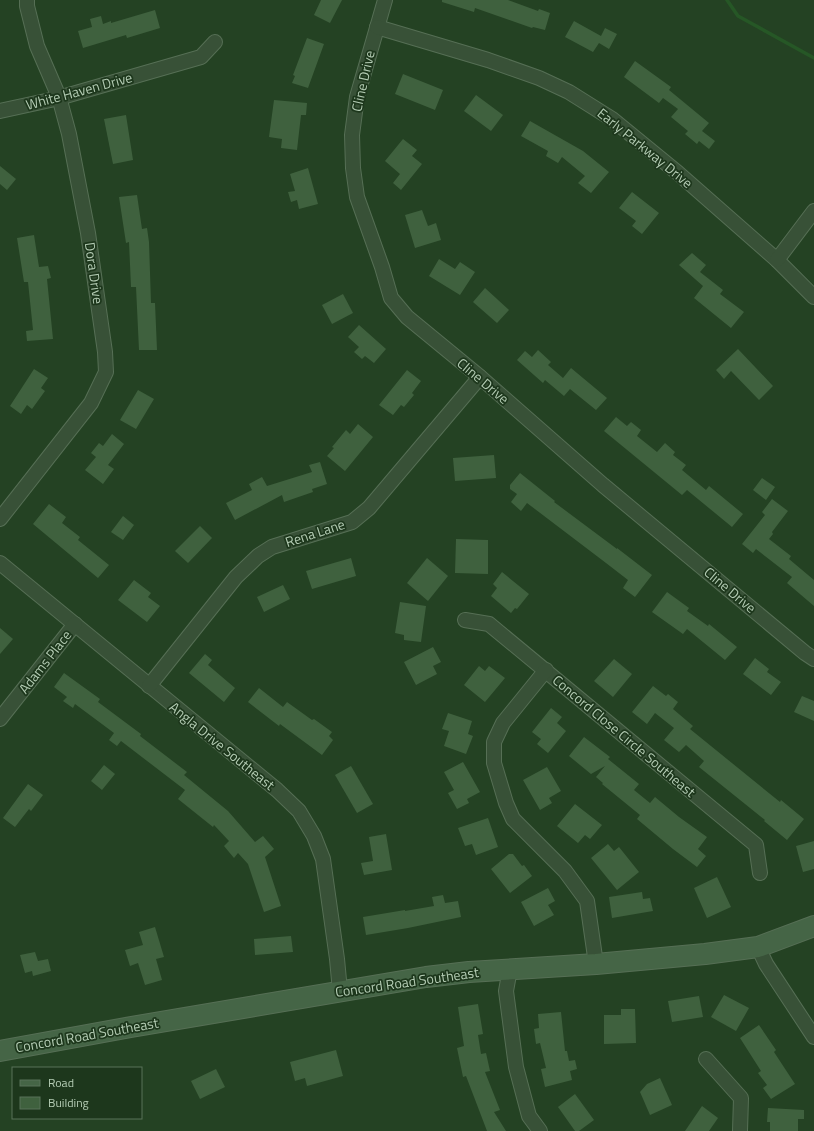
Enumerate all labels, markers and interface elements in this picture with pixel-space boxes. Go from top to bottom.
street label: Cline Drive [345,48,380,114]
street label: White Haven Drive [23,66,134,115]
street label: Early Parkway Drive [593,102,698,193]
street label: Dora Drive [80,241,109,305]
street label: Cline Drive [453,353,514,409]
street label: Rena Lane [282,513,347,552]
street label: Cline Drive [700,562,761,618]
street label: Adams Place [13,625,76,698]
street label: Concord Close Circle Southeast [548,669,700,802]
street label: Angla Drive Southeast [165,696,280,795]
street label: Concord Road Southeast [334,961,480,1002]
street label: Concord Road Southeast [14,1012,160,1057]
legend [12,1067,142,1119]
text: Road [48,1073,74,1092]
text: Building [48,1093,89,1112]

